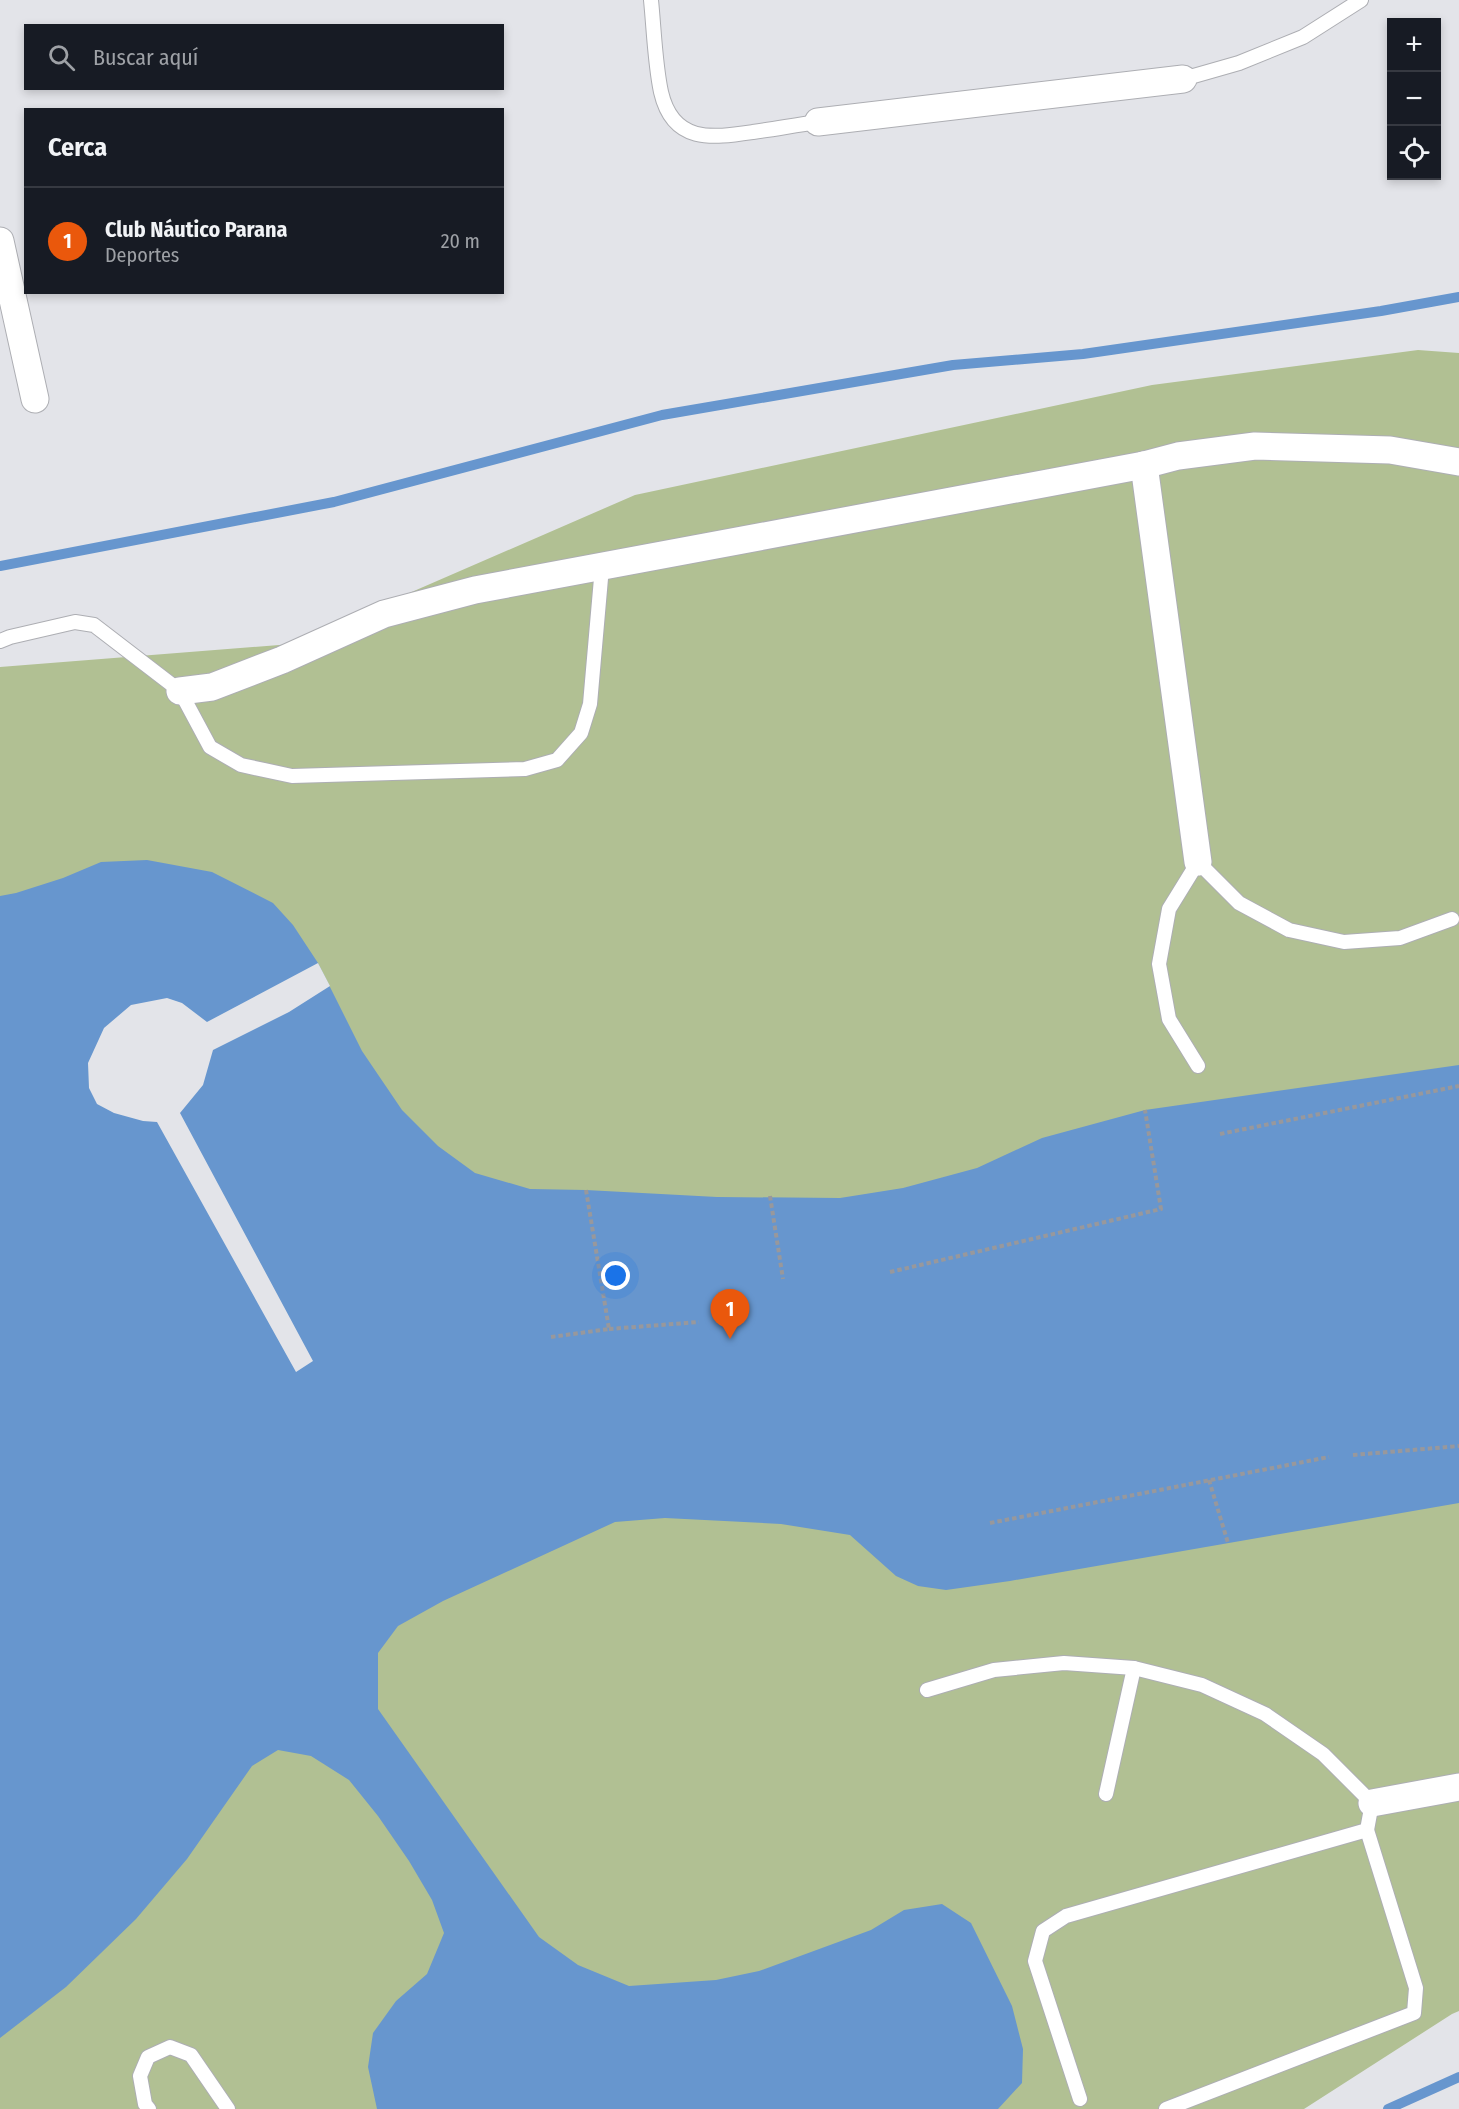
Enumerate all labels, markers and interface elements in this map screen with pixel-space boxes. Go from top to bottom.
map controls [1387,18,1441,180]
button: + [1387,18,1441,72]
search box [24,24,504,90]
icon: search [45,41,78,74]
text: Buscar aquí [93,44,198,71]
button: − [1387,72,1441,126]
button: locate [1387,126,1441,180]
text: Cerca [48,132,107,163]
text: Club Náutico Parana [105,216,287,243]
text: 1 [63,229,72,253]
text: 20 m [441,229,480,253]
text: Deportes [105,243,179,267]
your location [601,1261,630,1290]
pin: 1 [710,1290,750,1339]

